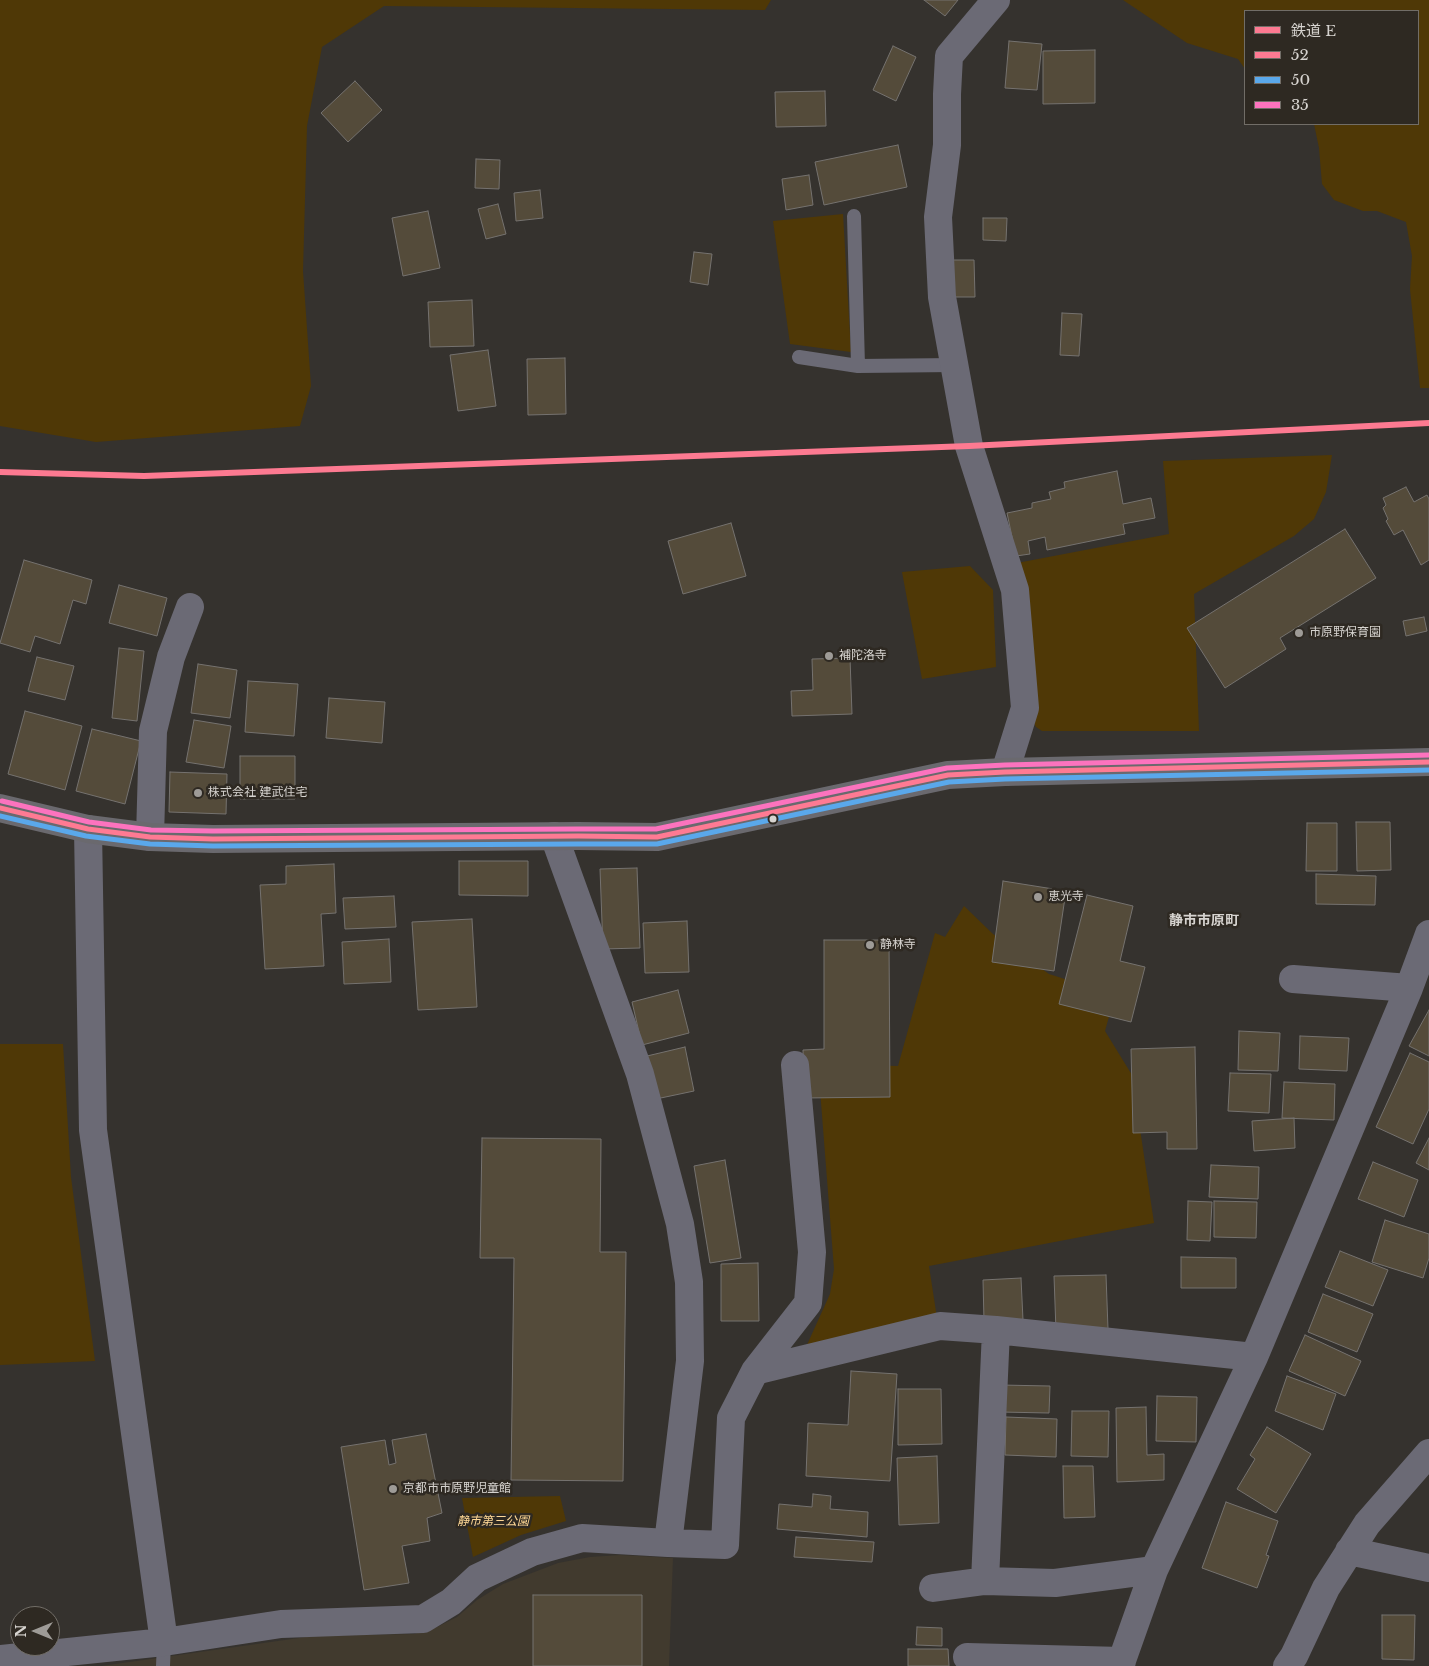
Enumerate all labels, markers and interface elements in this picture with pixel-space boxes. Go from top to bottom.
legend [1244,10,1419,125]
text: 鉄道 E [1291,21,1336,40]
text: 52 [1291,45,1309,64]
text: 50 [1291,70,1310,89]
text: 35 [1291,95,1309,114]
place label: 市原野保育園 [1309,626,1381,640]
marker: 市原野保育園 [1293,627,1305,639]
place label: 補陀洛寺 [839,649,887,663]
marker: 補陀洛寺 [823,650,835,662]
place label: 株式会社 建武住宅 [208,786,307,800]
marker: 株式会社 建武住宅 [192,787,204,799]
unlabelled marker [768,814,778,824]
place label: 恵光寺 [1048,890,1084,904]
marker: 恵光寺 [1032,891,1044,903]
district label: 静市市原町 [1169,913,1239,929]
place label: 静林寺 [880,938,916,952]
marker: 静林寺 [864,939,876,951]
place label: 京都市市原野児童館 [403,1482,511,1496]
marker: 京都市市原野児童館 [387,1483,399,1495]
park label: 静市第三公園 [457,1515,529,1529]
north arrow [10,1606,60,1656]
text: N [12,1624,30,1638]

